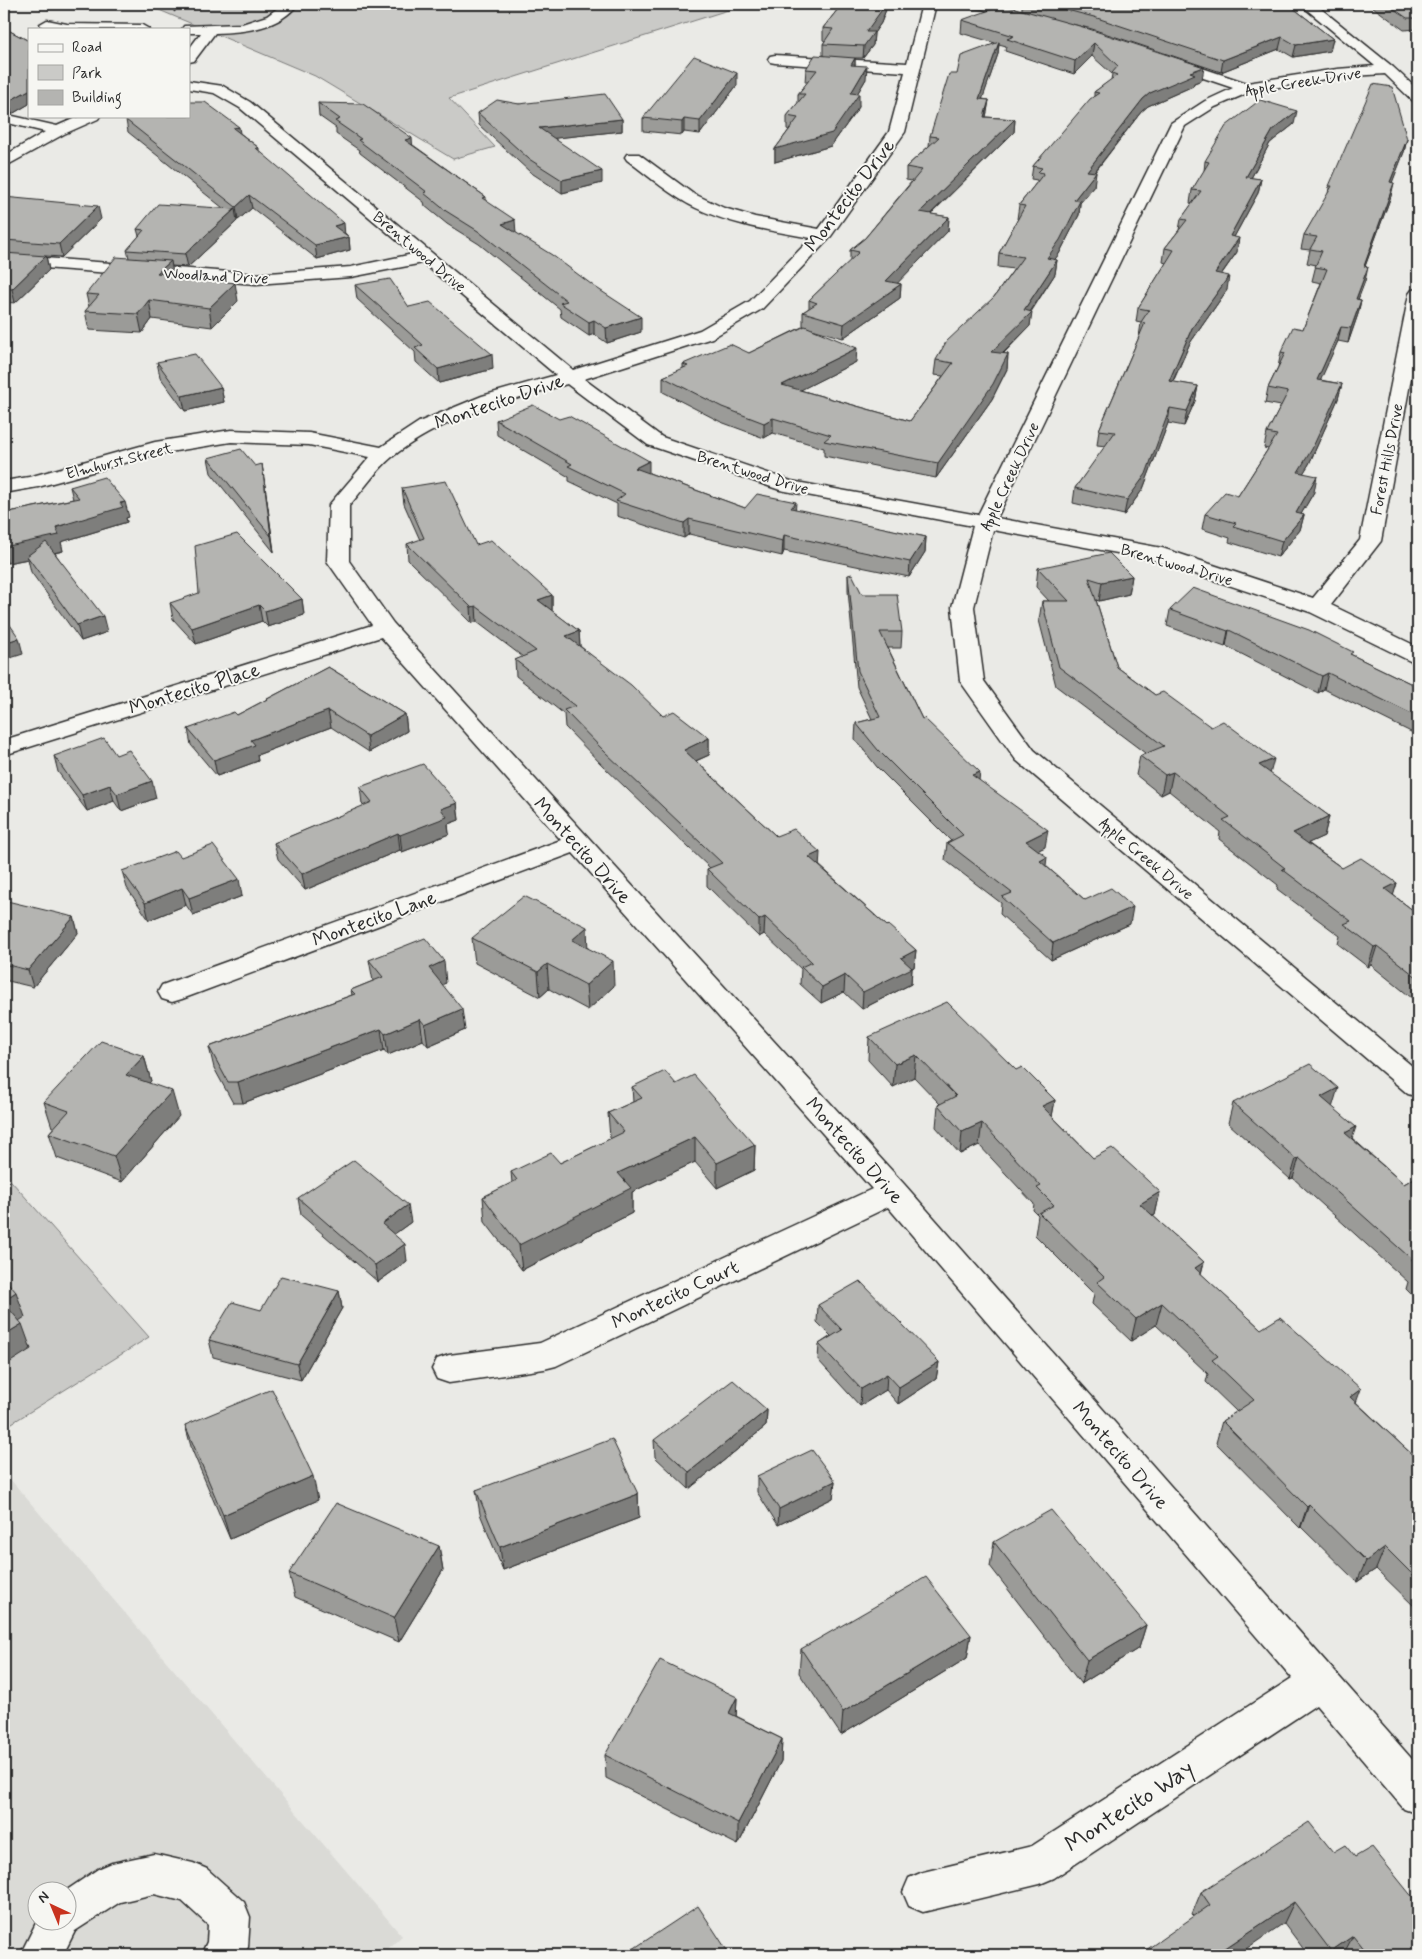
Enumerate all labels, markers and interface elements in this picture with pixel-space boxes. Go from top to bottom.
legend [28,28,190,118]
text: Road [72,38,102,58]
street label: Apple Creek Drive [1244,63,1363,103]
text: Park [72,64,102,84]
text: Building [72,88,122,109]
street label: Montecito Drive [799,134,902,258]
street label: Brentwood Drive [368,207,470,297]
street label: Woodland Drive [163,263,269,290]
street label: Montecito Drive [431,368,568,437]
street label: Forest Hills Drive [1366,402,1409,517]
street label: Apple Creek Drive [976,419,1046,535]
street label: Elmhurst Street [64,438,176,485]
street label: Brentwood Drive [694,446,811,500]
street label: Brentwood Drive [1118,539,1235,591]
street label: Montecito Place [126,657,263,722]
street label: Montecito Drive [527,792,637,910]
street label: Apple Creek Drive [1094,813,1198,906]
street label: Montecito Lane [309,884,440,954]
street label: Montecito Drive [799,1092,909,1210]
street label: Montecito Court [608,1254,744,1337]
street label: Montecito Drive [1065,1396,1174,1516]
street label: Montecito Way [1059,1754,1200,1861]
north arrow [28,1882,78,1932]
text: N [34,1888,53,1907]

